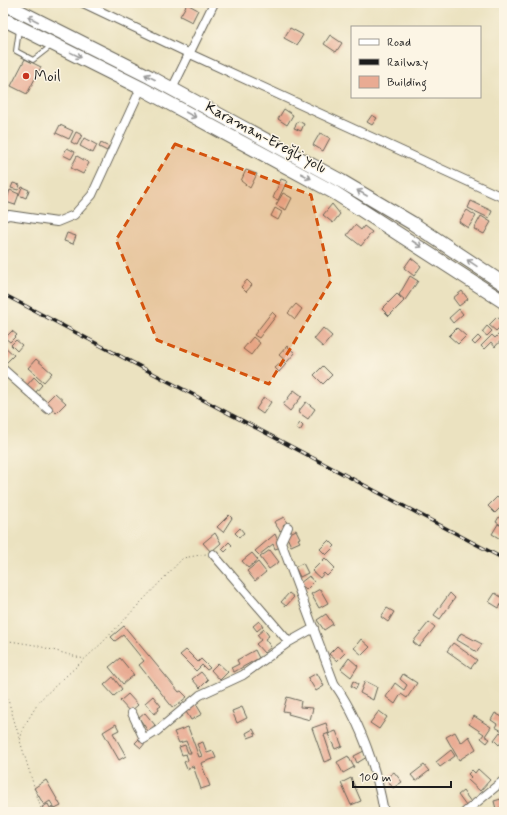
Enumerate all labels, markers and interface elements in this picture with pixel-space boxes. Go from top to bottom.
one-way arrow [28,15,40,22]
legend [351,26,481,98]
text: Road [387,35,411,51]
one-way arrow [69,52,81,59]
text: Railway [387,55,429,71]
place label: Moil [34,67,61,87]
marker: Moil [21,71,31,81]
one-way arrow [144,73,156,80]
text: Building [387,75,427,92]
street label: Karaman-Ereğli yolu [202,98,330,178]
one-way arrow [185,111,197,119]
one-way arrow [299,173,311,181]
one-way arrow [356,188,368,196]
one-way arrow [411,240,422,248]
one-way arrow [466,259,477,267]
scale bar [353,763,451,789]
text: 100 m [359,770,391,786]

